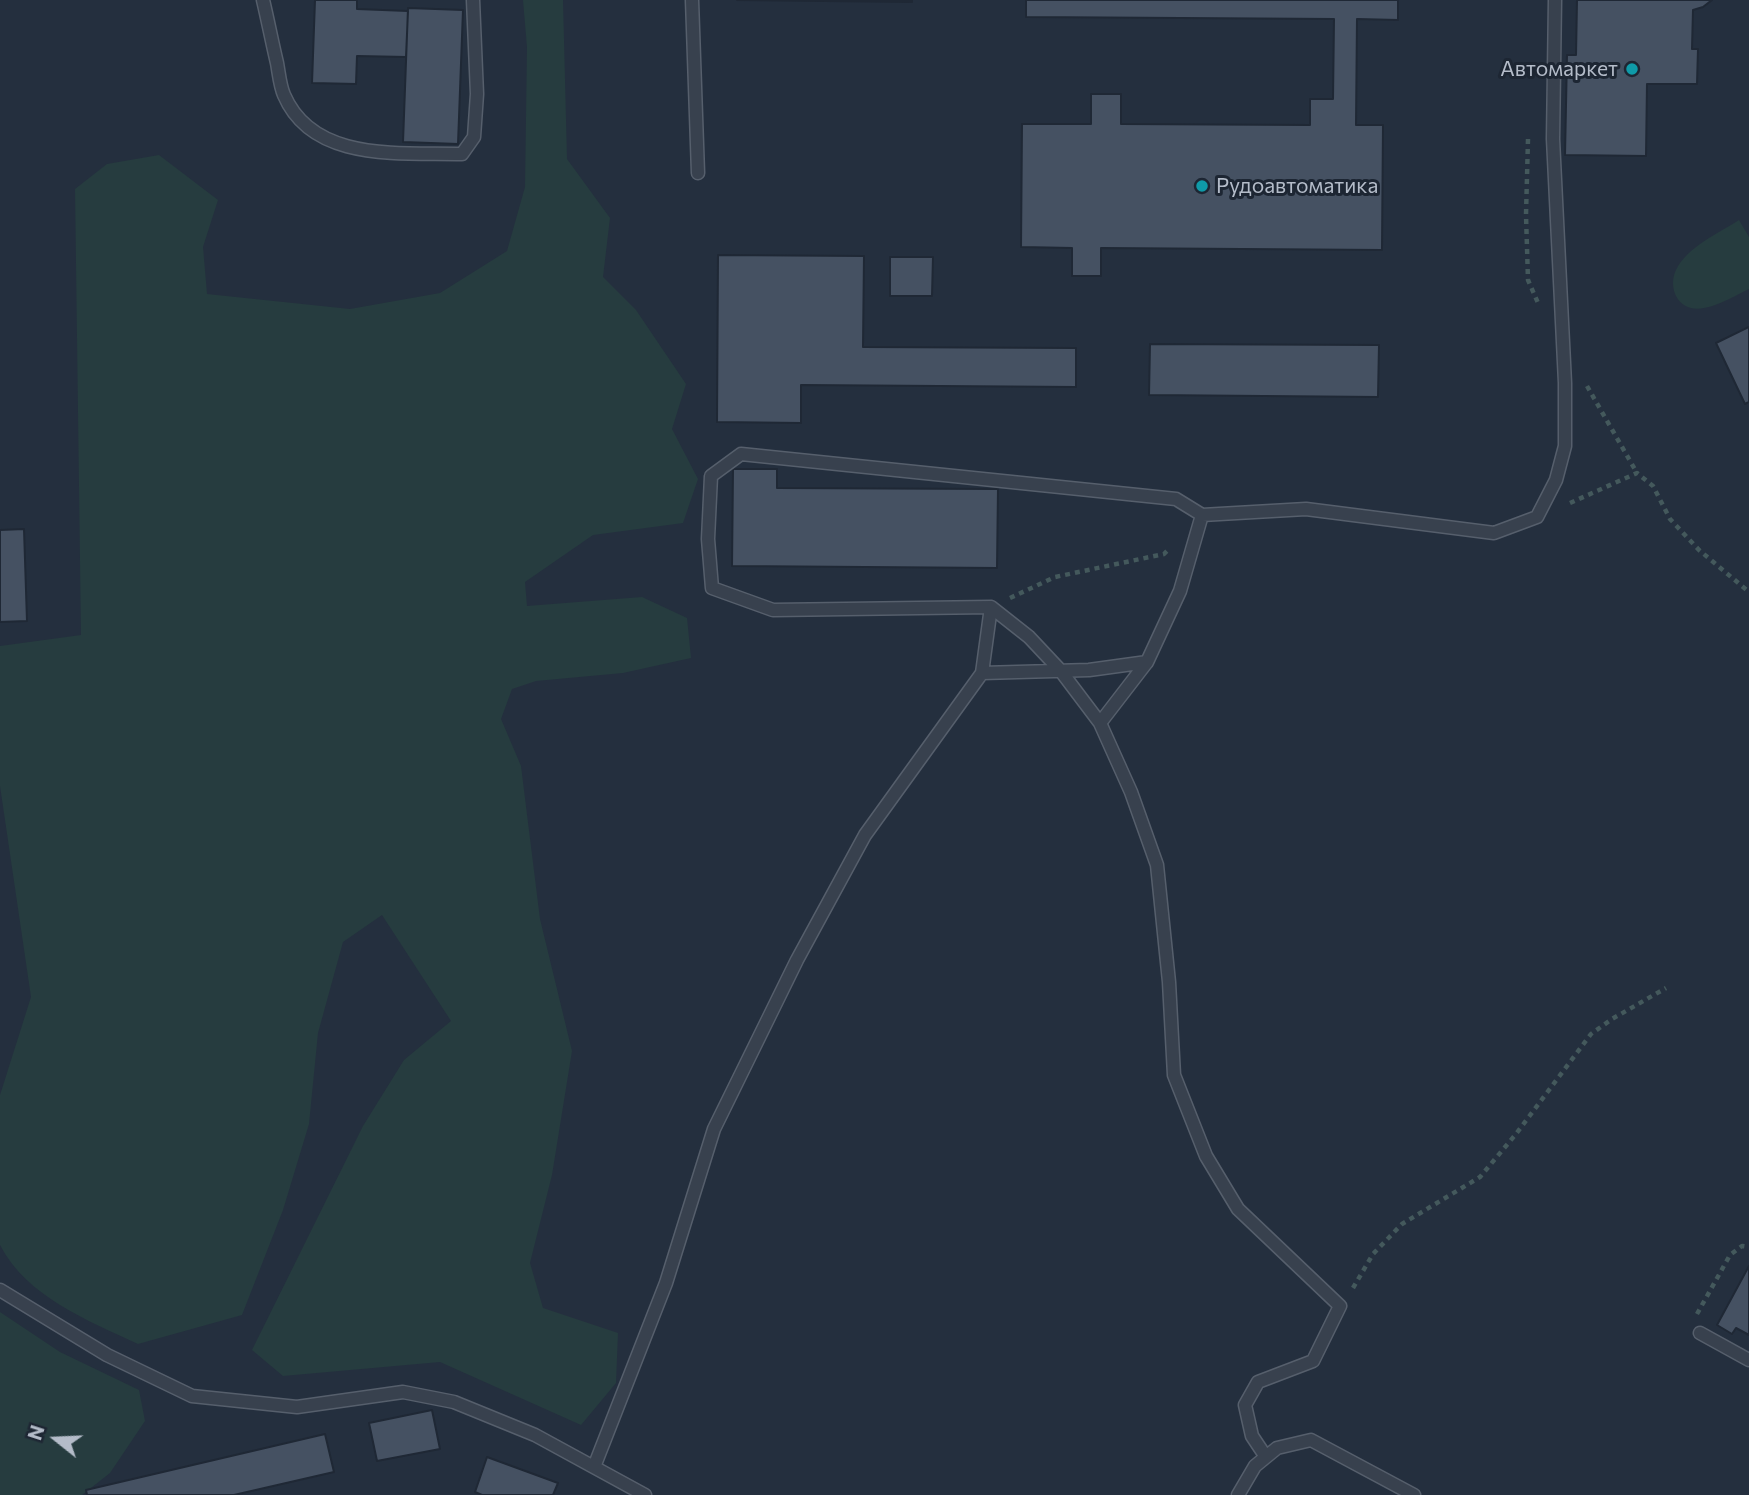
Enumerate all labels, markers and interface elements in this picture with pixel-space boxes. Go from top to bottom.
place label: Автомаркет [1500,56,1618,82]
marker: Автомаркет [1624,61,1640,77]
place label: Рудоавтоматика [1216,173,1378,199]
marker: Рудоавтоматика [1194,178,1210,194]
north arrow [21,1404,91,1474]
text: N [22,1422,49,1443]

